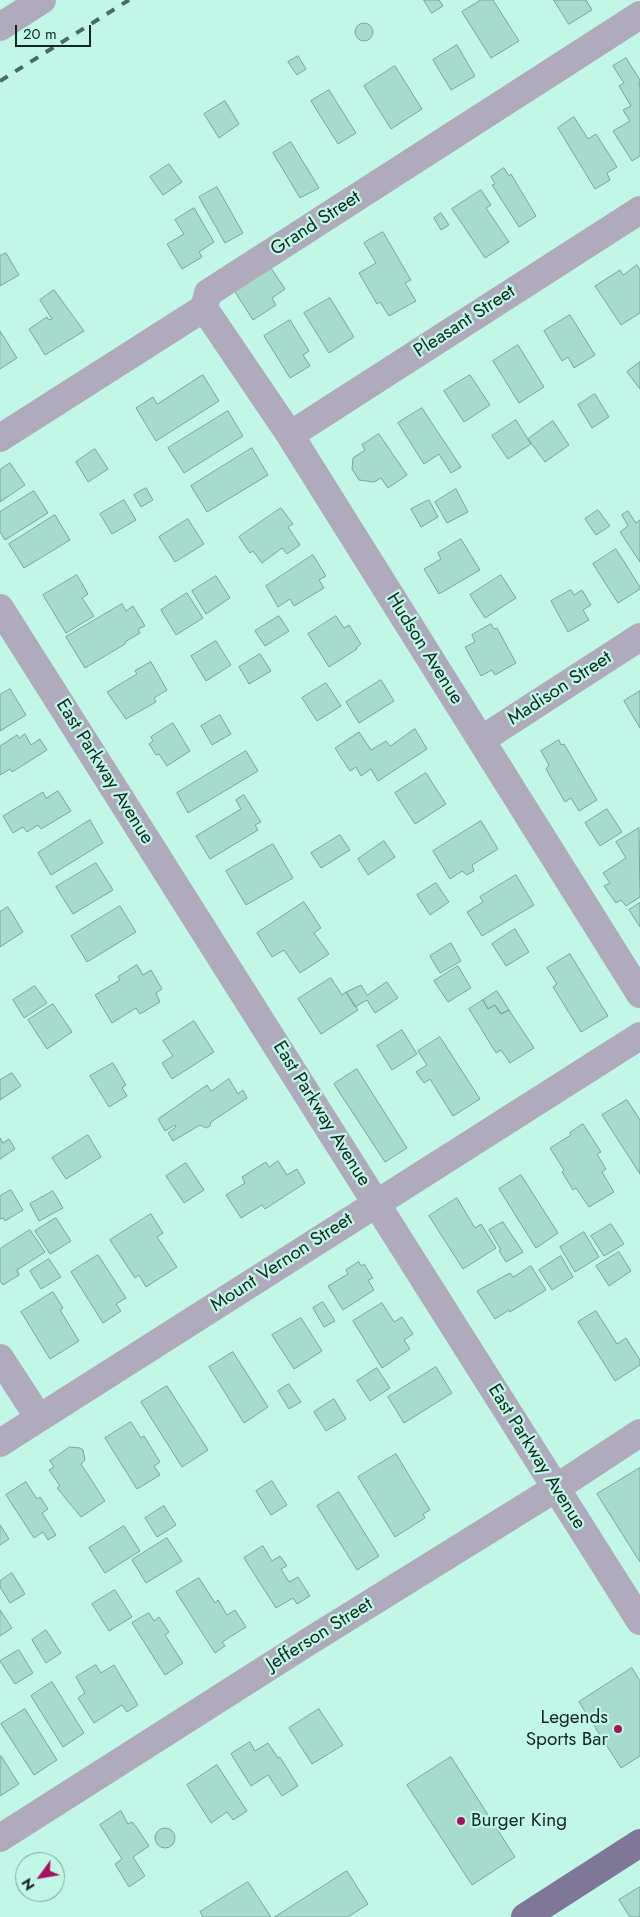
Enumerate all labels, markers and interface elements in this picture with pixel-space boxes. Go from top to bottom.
scale bar [18,15,94,47]
text: 20 m [23,23,57,45]
street label: Grand Street [267,187,365,261]
street label: Pleasant Street [410,281,520,363]
street label: Hudson Avenue [381,589,467,709]
street label: Madison Street [504,647,616,731]
street label: East Parkway Avenue [50,695,158,849]
street label: East Parkway Avenue [267,1037,375,1191]
street label: Mount Vernon Street [207,1209,357,1317]
street label: East Parkway Avenue [482,1380,590,1534]
street label: Jefferson Street [263,1593,377,1677]
place label: Legends Sports Bar [526,1707,608,1751]
marker: Legends Sports Bar [612,1723,624,1735]
place label: Burger King [471,1810,567,1832]
marker: Burger King [455,1815,467,1827]
north arrow [15,1852,65,1902]
text: N [17,1874,40,1894]

